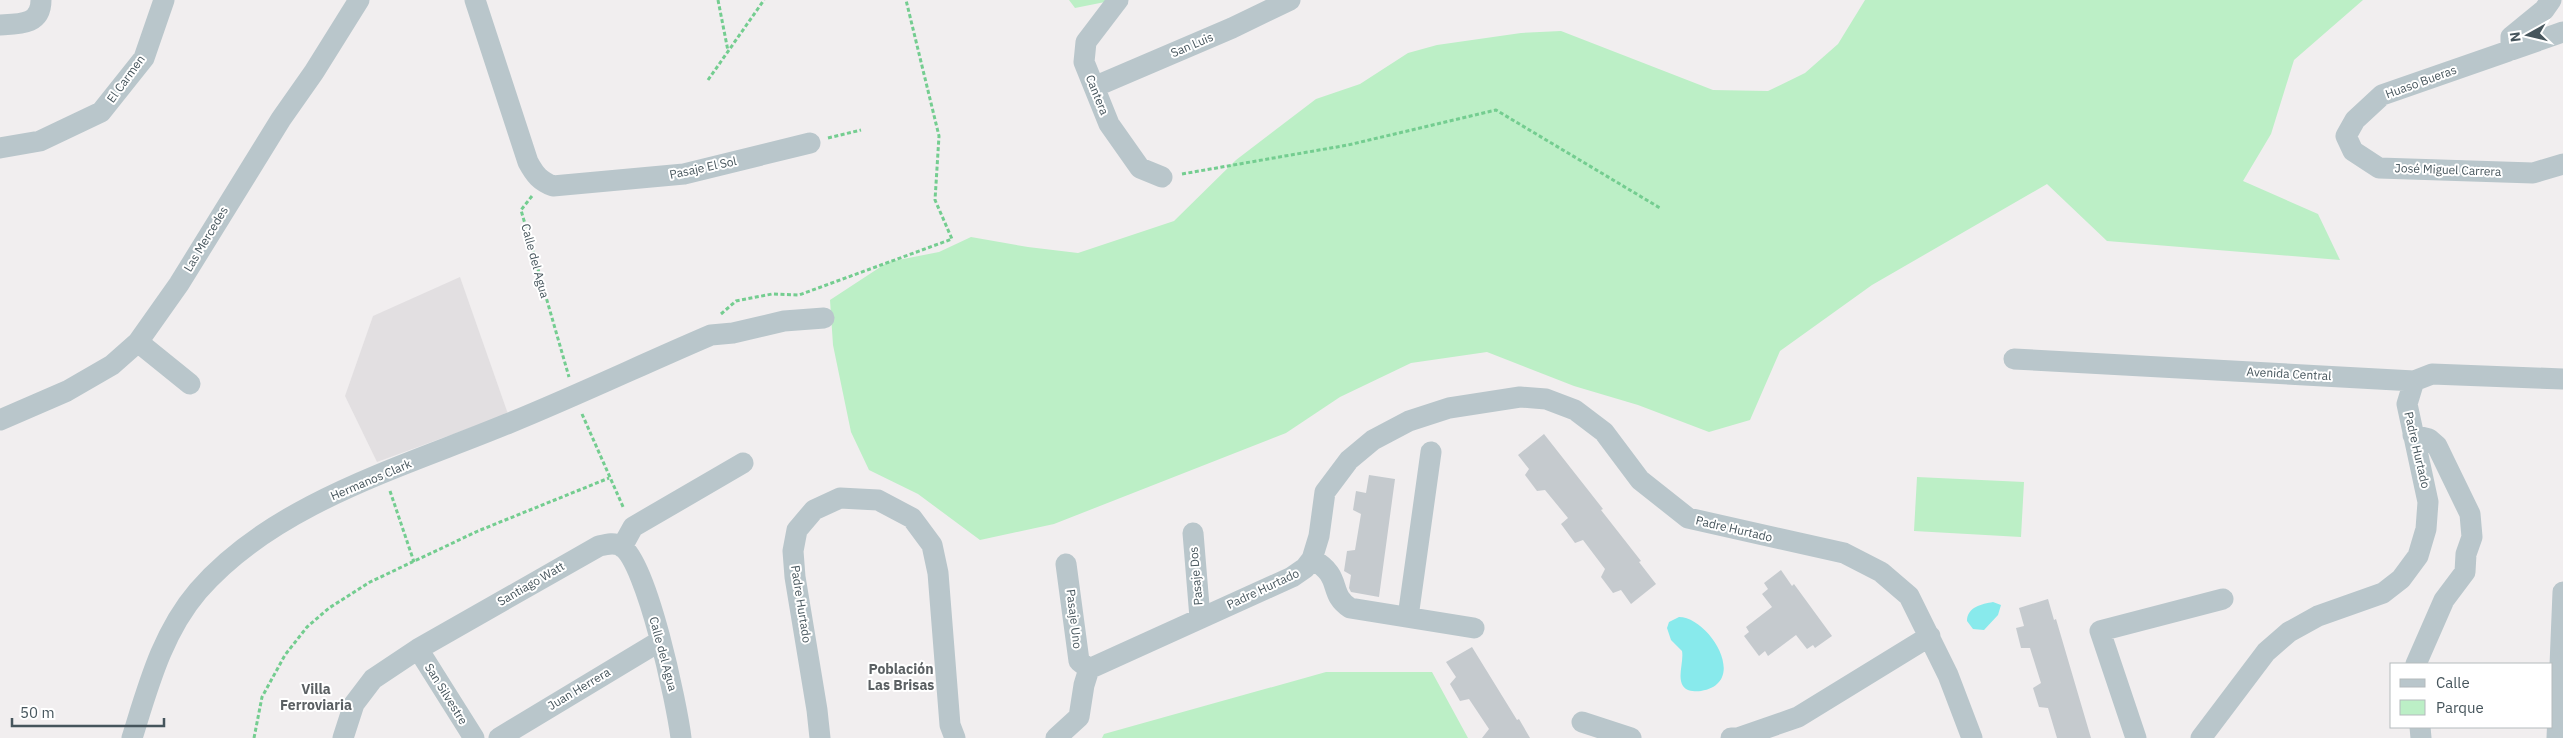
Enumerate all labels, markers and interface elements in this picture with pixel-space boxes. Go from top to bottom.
north arrow [2503,10,2553,60]
street label: San Luis [1168,29,1215,60]
text: N [2506,31,2525,43]
street label: El Carmen [103,52,148,105]
street label: Huaso Bueras [2383,62,2459,101]
street label: Cantera [1083,72,1113,118]
street label: Pasaje El Sol [668,153,738,182]
street label: José Miguel Carrera [2394,160,2502,179]
street label: Las Mercedes [180,203,231,274]
street label: Calle del Agua [518,222,553,300]
street label: Avenida Central [2246,364,2332,383]
street label: Padre Hurtado [2401,410,2434,490]
street label: Hermanos Clark [328,455,414,503]
street label: Padre Hurtado [1694,512,1774,545]
street label: Pasaje Dos [1185,546,1206,606]
street label: Santiago Watt [495,558,567,609]
street label: Padre Hurtado [788,564,815,644]
street label: Padre Hurtado [1224,565,1302,612]
street label: Pasaje Uno [1063,588,1086,650]
street label: Calle del Agua [646,615,681,693]
street label: San Silvestre [422,660,471,728]
district label: Población Las Brisas [868,660,934,694]
legend [2390,663,2553,728]
street label: Juan Herrera [545,664,613,713]
text: Calle [2436,673,2470,692]
district label: Villa Ferroviaria [280,680,352,714]
scale bar [12,696,165,728]
text: Parque [2436,698,2484,717]
text: 50 m [20,703,55,722]

